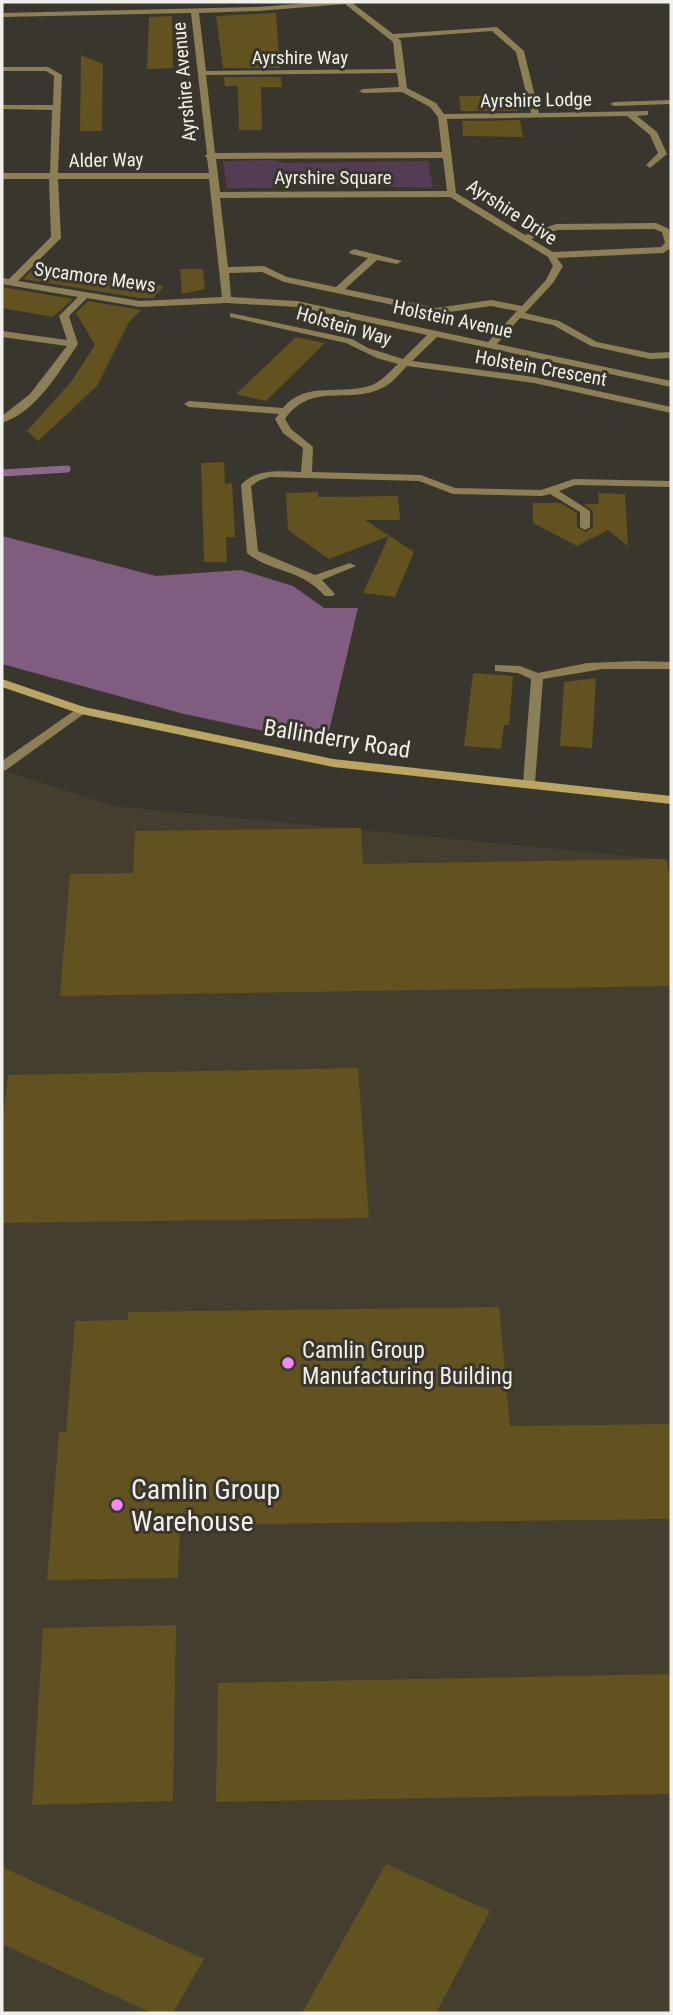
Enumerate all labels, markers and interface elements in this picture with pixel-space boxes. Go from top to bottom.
street label: Ayrshire Avenue [167,21,201,143]
street label: Ayrshire Way [252,46,348,69]
street label: Ayrshire Lodge [480,88,592,112]
street label: Alder Way [68,148,144,172]
street label: Ayrshire Square [274,166,392,189]
street label: Ayrshire Drive [462,174,562,250]
street label: Sycamore Mews [33,257,157,297]
street label: Holstein Avenue [391,295,515,343]
street label: Holstein Way [294,301,394,351]
street label: Holstein Crescent [473,345,609,391]
street label: Ballinderry Road [262,714,412,764]
place label: Camlin Group Manufacturing Building [302,1337,513,1390]
marker: Camlin Group Manufacturing Building [280,1355,296,1371]
place label: Camlin Group Warehouse [131,1473,280,1538]
marker: Camlin Group Warehouse [109,1497,125,1513]

